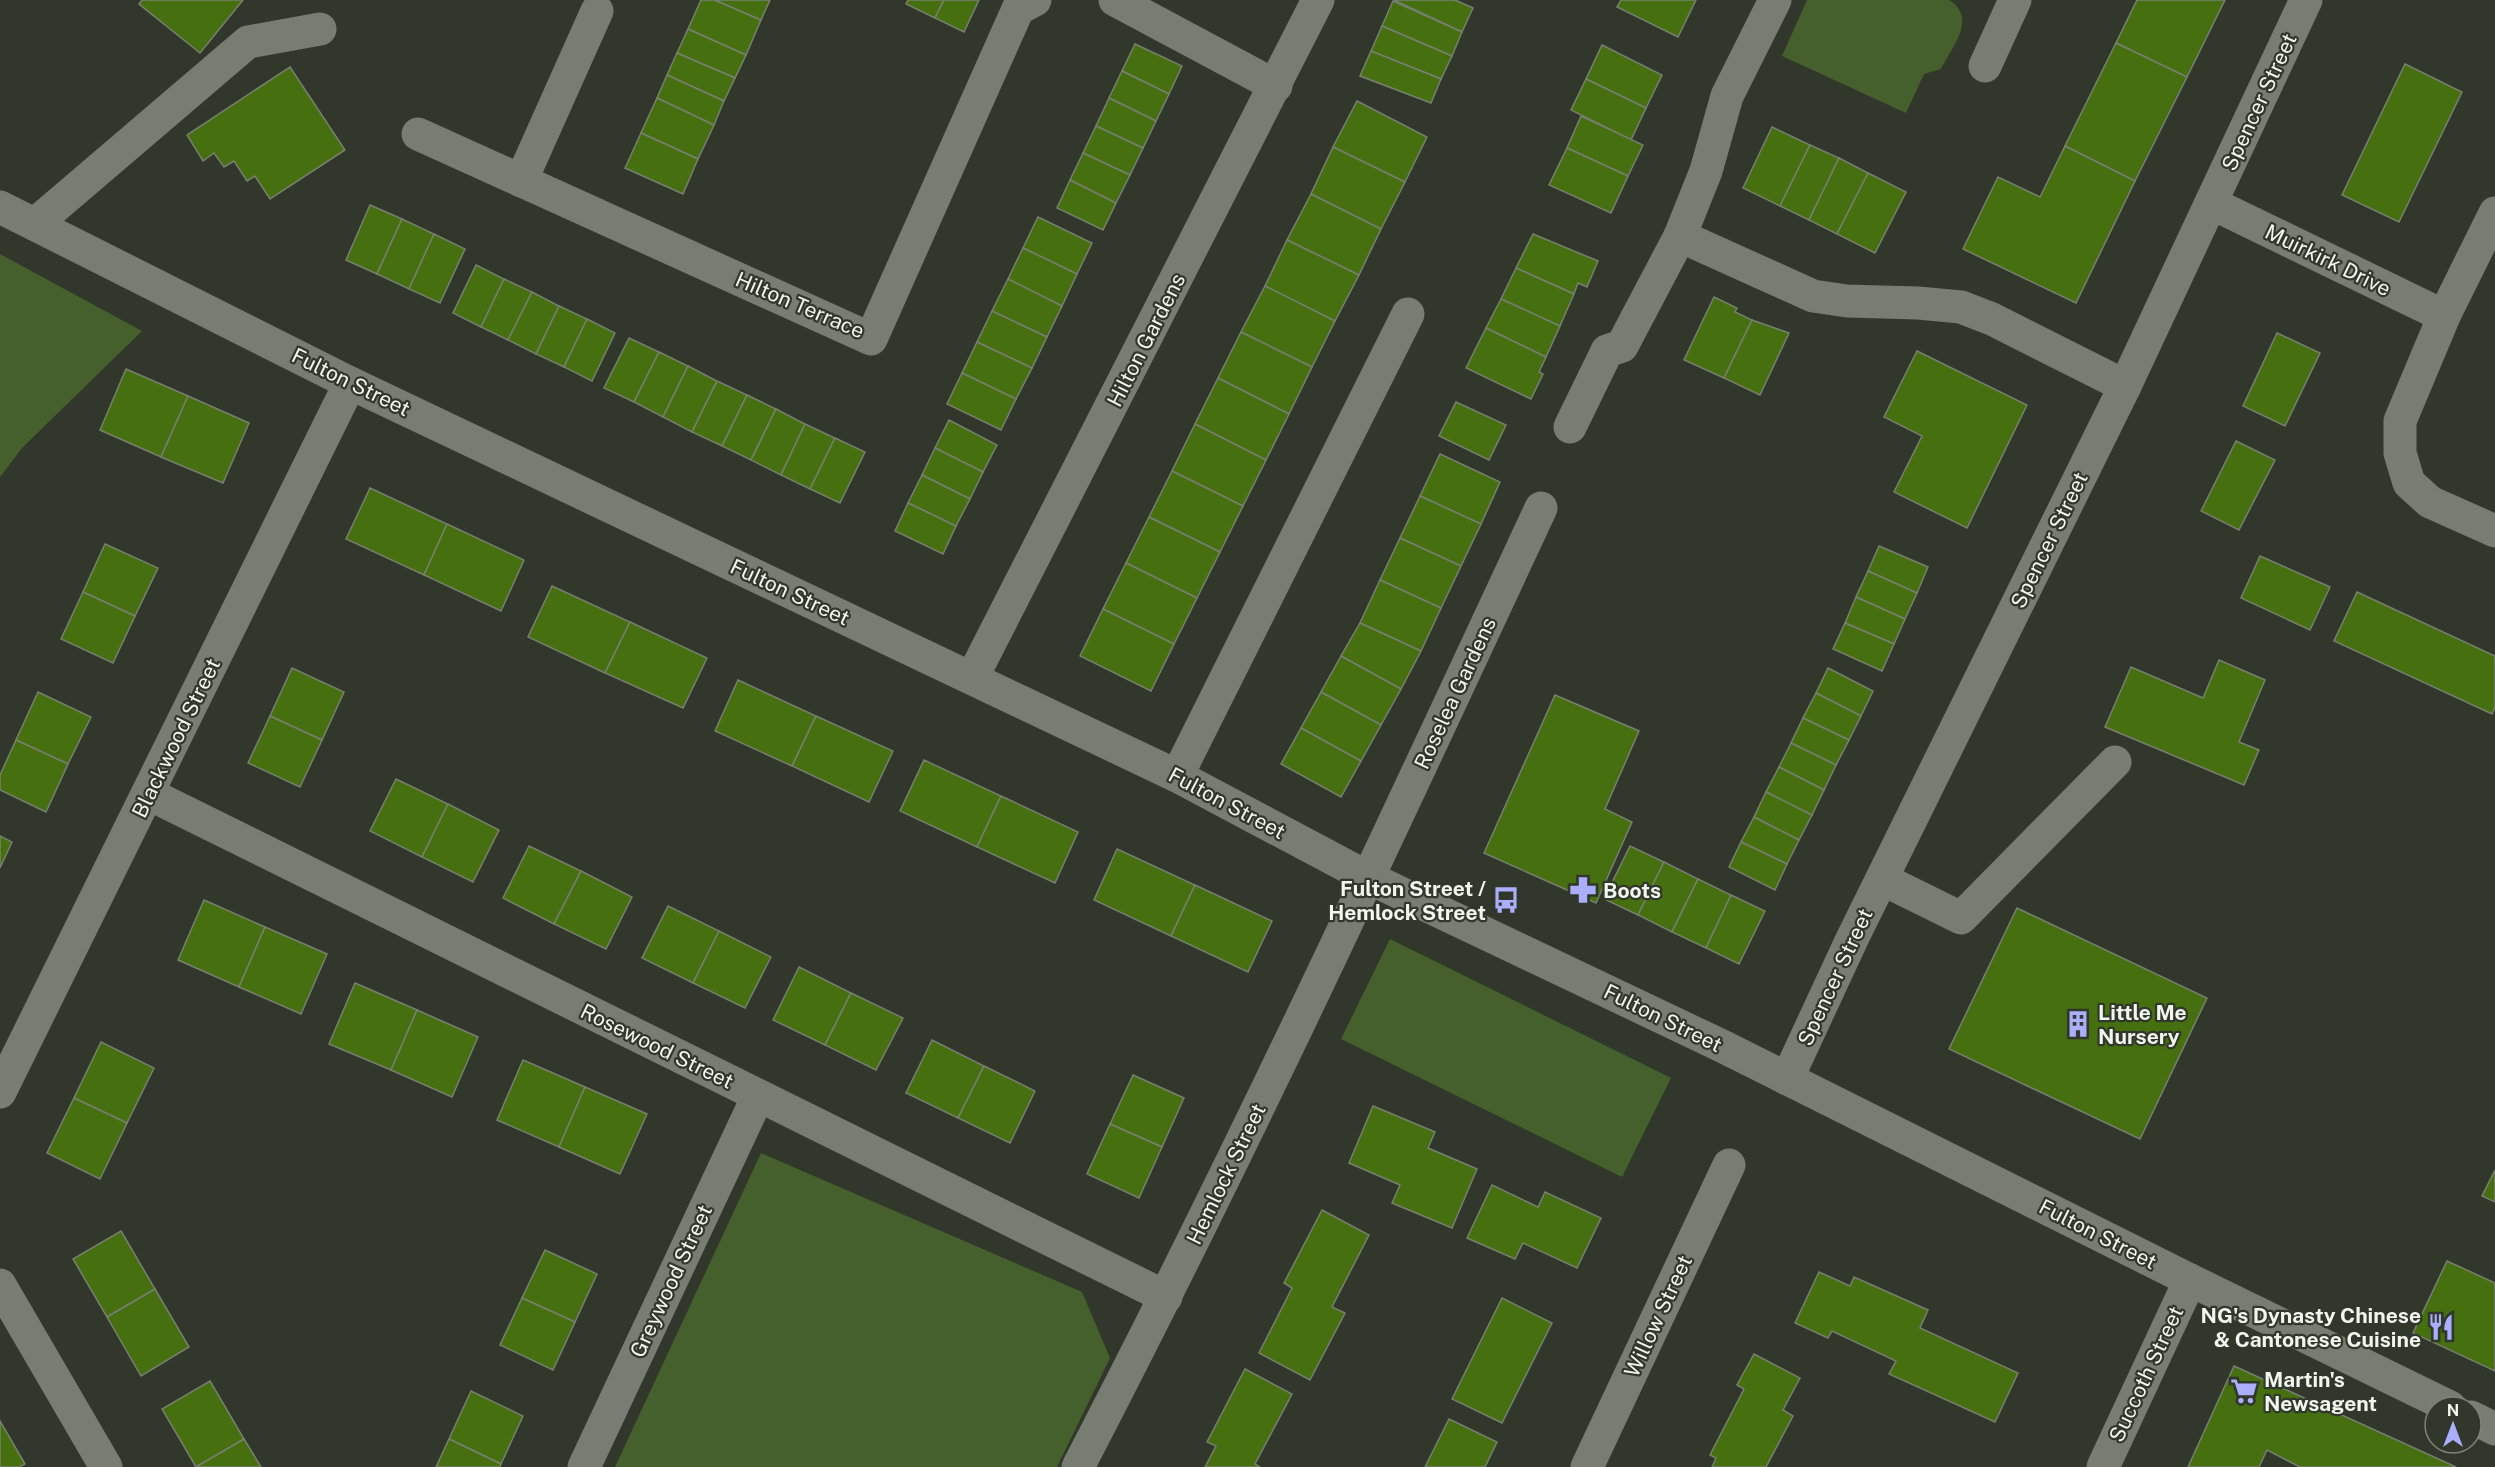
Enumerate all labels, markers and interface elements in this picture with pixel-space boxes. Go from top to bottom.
street label: Spencer Street [2216,29,2302,175]
street label: Muirkirk Drive [2261,219,2395,301]
street label: Hilton Terrace [732,267,868,343]
street label: Hilton Gardens [1102,269,1190,411]
street label: Fulton Street [288,343,414,421]
street label: Spencer Street [2005,468,2093,612]
street label: Fulton Street [726,554,854,630]
street label: Roselea Gardens [1409,613,1501,773]
street label: Blackwood Street [127,654,225,822]
street label: Fulton Street [1164,762,1290,844]
pharmacy icon: Boots [1568,875,1598,905]
place label: Fulton Street / Hemlock Street [1328,876,1486,925]
place label: Boots [1603,878,1661,903]
bus stop icon: Fulton Street / Hemlock Street [1491,885,1521,915]
street label: Spencer Street [1792,904,1878,1050]
street label: Fulton Street [1600,979,1726,1057]
street label: Rosewood Street [576,998,738,1094]
place label: Little Me Nursery [2098,1000,2187,1049]
building icon: Little Me Nursery [2063,1009,2093,1039]
street label: Hemlock Street [1181,1100,1271,1248]
street label: Fulton Street [2035,1194,2161,1274]
street label: Greywood Street [625,1201,717,1361]
street label: Willow Street [1619,1251,1697,1381]
street label: Succoth Street [2104,1302,2188,1446]
place label: NG's Dynasty Chinese & Cantonese Cuisine [2201,1303,2421,1352]
restaurant icon: NG's Dynasty Chinese & Cantonese Cuisine [2426,1312,2456,1342]
place label: Martin's Newsagent [2264,1367,2377,1416]
supermarket icon: Martin's Newsagent [2229,1376,2259,1406]
north arrow [2423,1395,2483,1455]
text: N [2447,1401,2459,1420]

